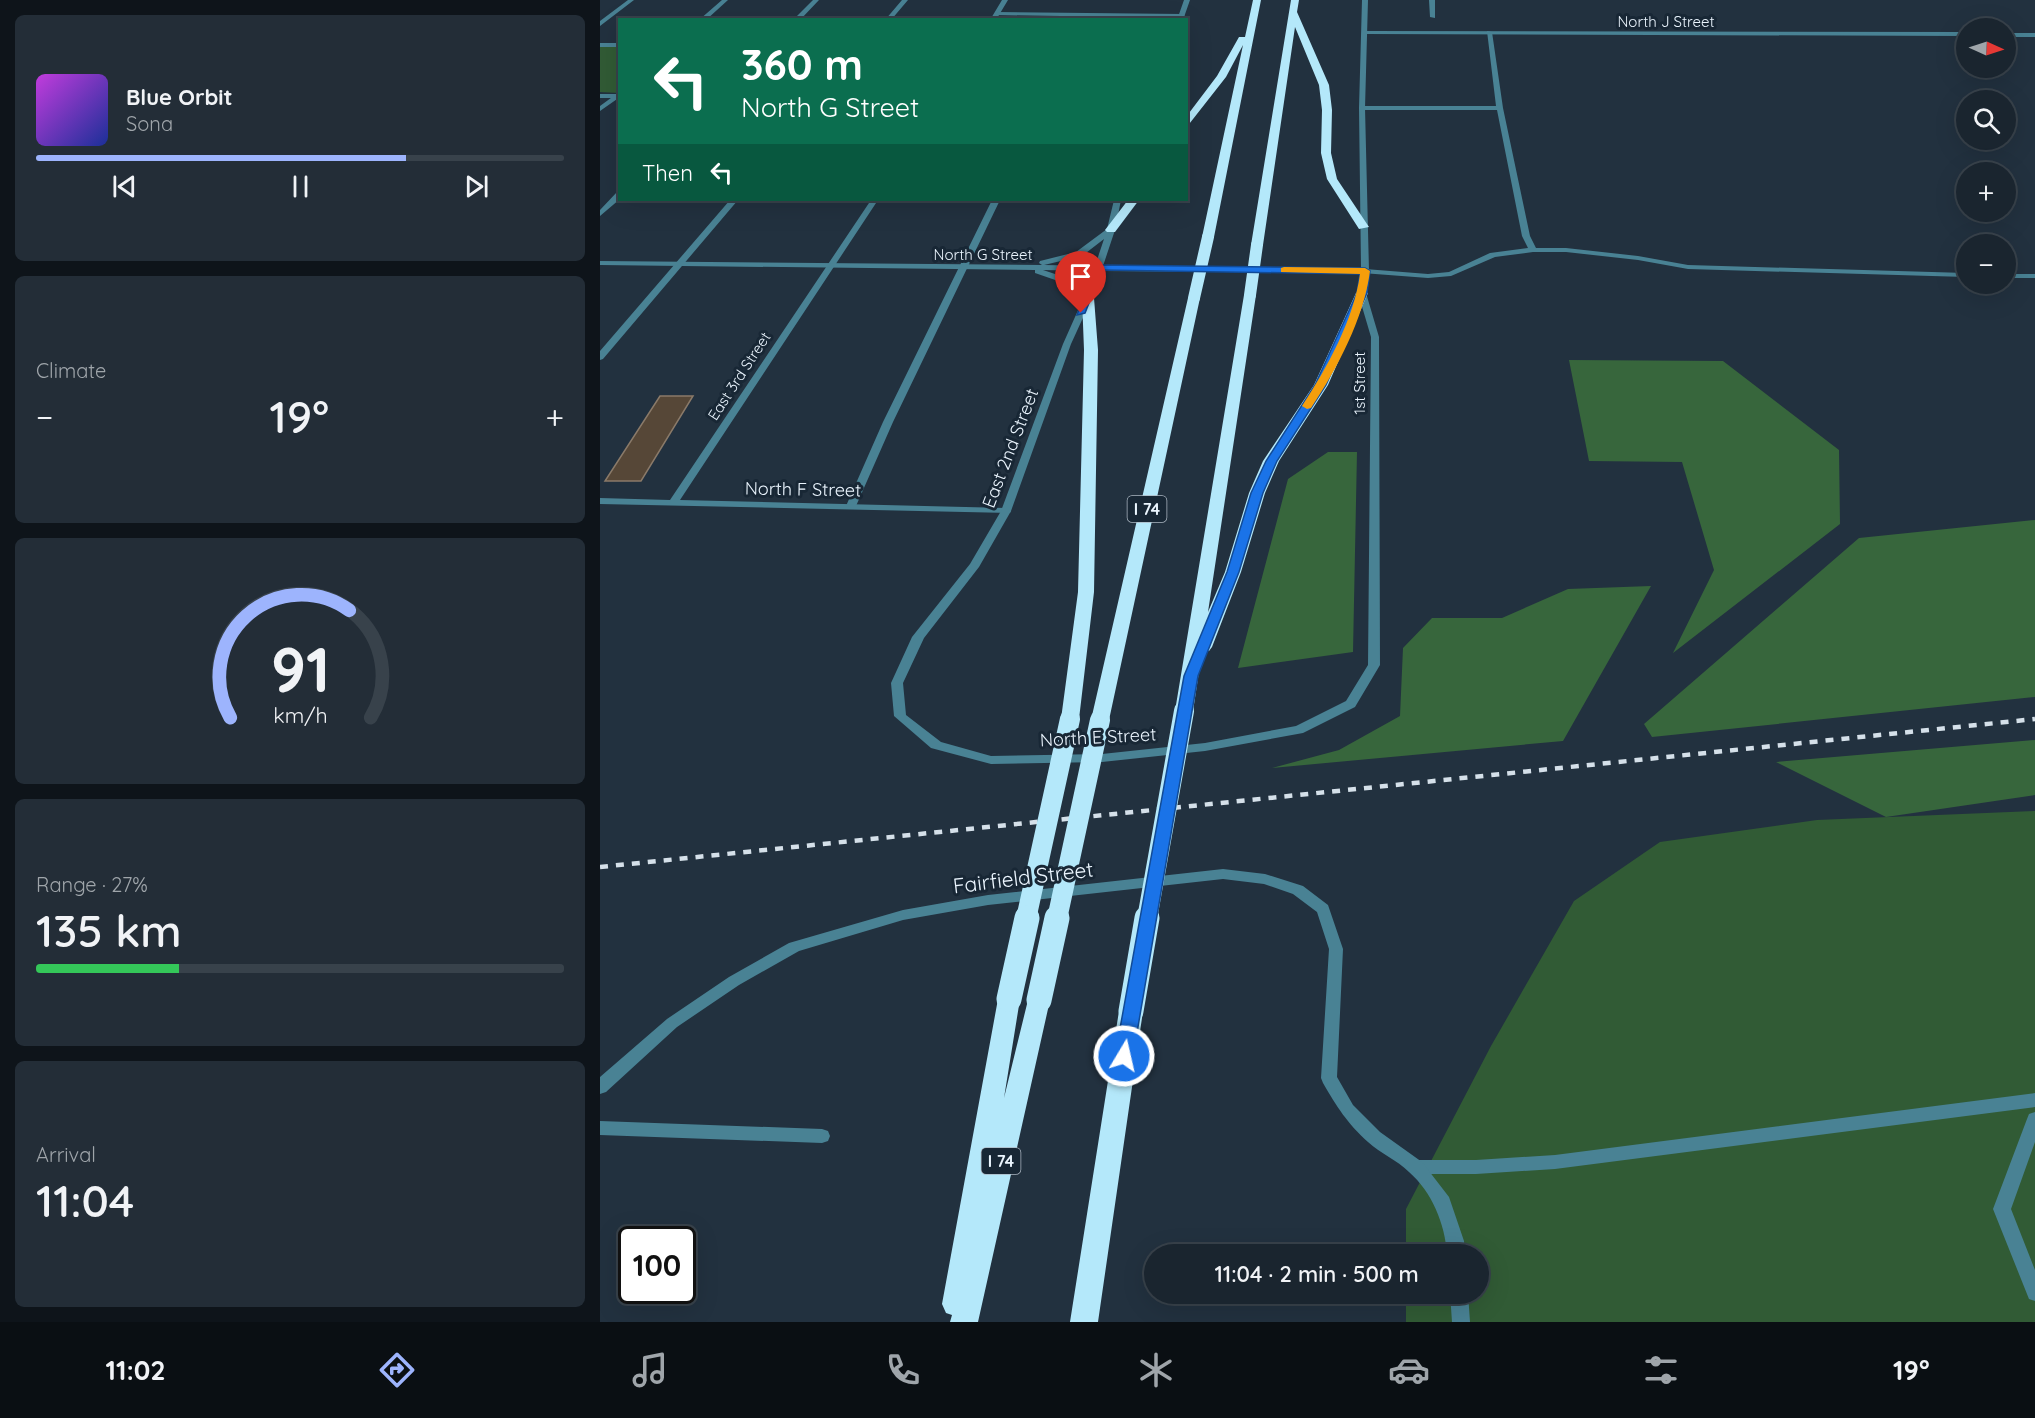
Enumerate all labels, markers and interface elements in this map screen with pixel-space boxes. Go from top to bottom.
street label: North J Street [1617,12,1715,31]
north arrow [1956,18,2016,78]
map controls [1956,18,2016,294]
text: 360 m [741,38,863,91]
icon: left [642,42,720,120]
text: Blue Orbit [126,83,232,111]
text: North G Street [741,90,919,124]
button: search [1956,90,2016,150]
text: Sona [126,111,173,136]
icon: left [705,156,738,189]
text: Then [642,159,693,187]
button: + [1956,162,2016,222]
icon: previous [108,170,141,203]
icon: pause [284,170,317,203]
icon: next [460,170,493,203]
button: − [1956,234,2016,294]
street label: North G Street [934,245,1032,264]
pin [1055,251,1106,313]
icon: arrive [1064,260,1097,293]
street label: East 3rd Street [703,328,775,424]
street label: 1st Street [1350,352,1369,414]
text: Climate [36,358,106,383]
street label: East 2nd Street [977,385,1043,511]
text: 19° [270,388,329,444]
text: − [36,396,53,437]
text: + [545,396,564,437]
street label: North F Street [745,476,861,502]
road number: I 74 [1128,496,1166,522]
text: 91 [270,630,330,708]
text: km/h [273,702,327,728]
street label: North E Street [1039,722,1157,752]
street label: Fairfield Street [951,855,1095,899]
text: Range · 27% [36,872,148,897]
text: 135 km [36,902,182,958]
position arrow [1092,1024,1156,1088]
text: Arrival [36,1142,96,1167]
road number: I 74 [982,1148,1020,1174]
text: 11:04 [36,1172,134,1228]
speed limit sign: 100 [618,1226,696,1304]
text: 11:04 · 2 min · 500 m [1214,1260,1419,1288]
icon: directions [376,1349,418,1391]
icon: music [629,1349,671,1391]
icon: phone [882,1349,924,1391]
icon: climate [1135,1349,1177,1391]
icon: car [1388,1349,1430,1391]
icon: filters [1640,1349,1682,1391]
text: 11:02 [105,1353,166,1387]
text: 19° [1893,1353,1930,1387]

